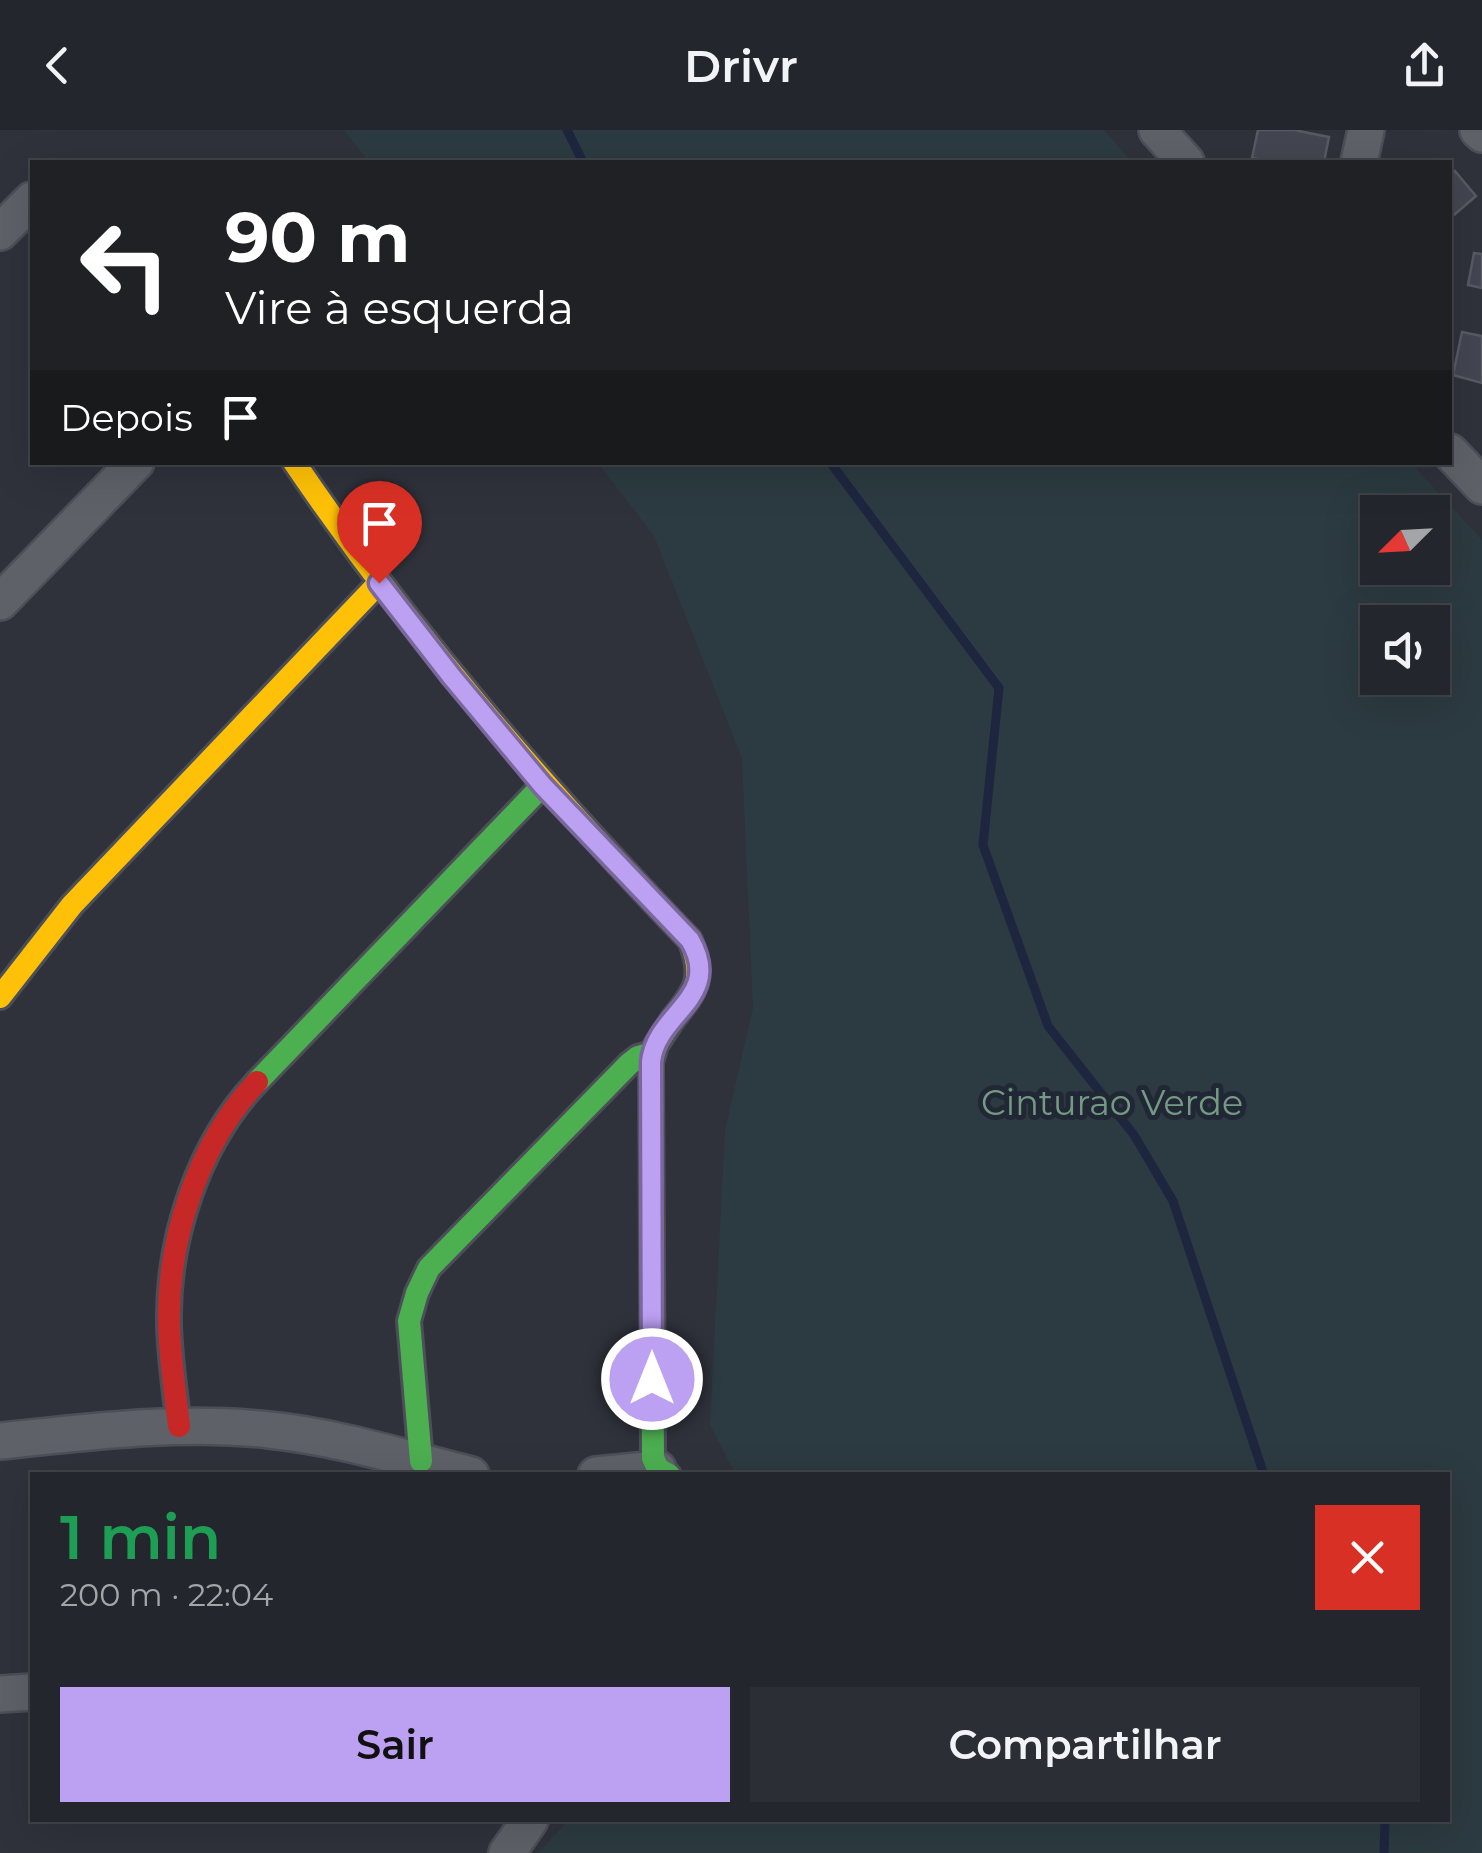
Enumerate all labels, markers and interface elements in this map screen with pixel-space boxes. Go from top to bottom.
icon: back [30,38,85,93]
text: Drivr [684,38,798,93]
icon: share [1397,38,1452,93]
text: 90 m [225,194,410,280]
icon: left [60,200,190,330]
text: Vire à esquerda [225,280,574,335]
icon: arrive [213,390,268,445]
text: Depois [60,394,193,441]
pin [337,481,422,584]
north arrow [1360,495,1450,585]
map controls [1360,495,1450,695]
icon: arrive [352,496,407,551]
button: sound [1360,605,1450,695]
park label: Cinturao Verde [981,1081,1243,1124]
position arrow [600,1327,704,1431]
text: 1 min [60,1501,221,1574]
button: close [1315,1505,1420,1610]
text: 200 m · 22:04 [60,1575,273,1614]
button: Sair [60,1687,730,1802]
button: Compartilhar [750,1687,1420,1802]

